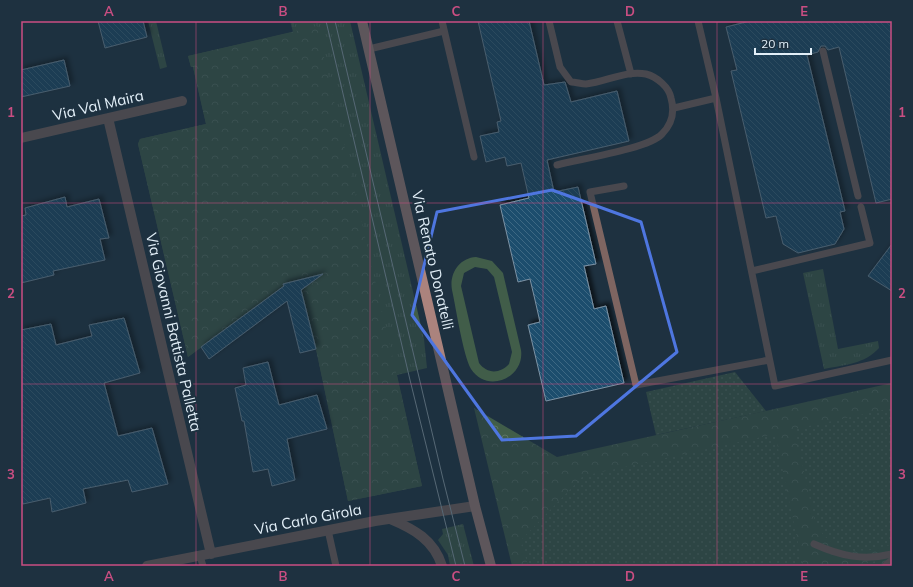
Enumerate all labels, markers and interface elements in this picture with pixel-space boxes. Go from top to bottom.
text: A [104,3,114,19]
text: B [279,3,288,19]
text: C [452,3,461,19]
text: D [625,3,635,19]
text: E [800,3,808,19]
scale bar [755,30,811,56]
text: 20 m [761,36,789,51]
street label: Via Val Maira [51,85,145,125]
text: 1 [7,104,15,120]
text: 1 [898,104,906,120]
street label: Via Renato Donatelli [408,188,458,332]
street label: Via Giovanni Battista Palletta [142,231,206,433]
text: 2 [7,285,15,301]
text: 2 [898,285,906,301]
text: 3 [7,466,15,482]
text: 3 [898,466,906,482]
street label: Via Carlo Girola [253,499,363,539]
text: A [104,568,114,584]
text: B [279,568,288,584]
text: C [452,568,461,584]
text: D [625,568,635,584]
text: E [800,568,808,584]

